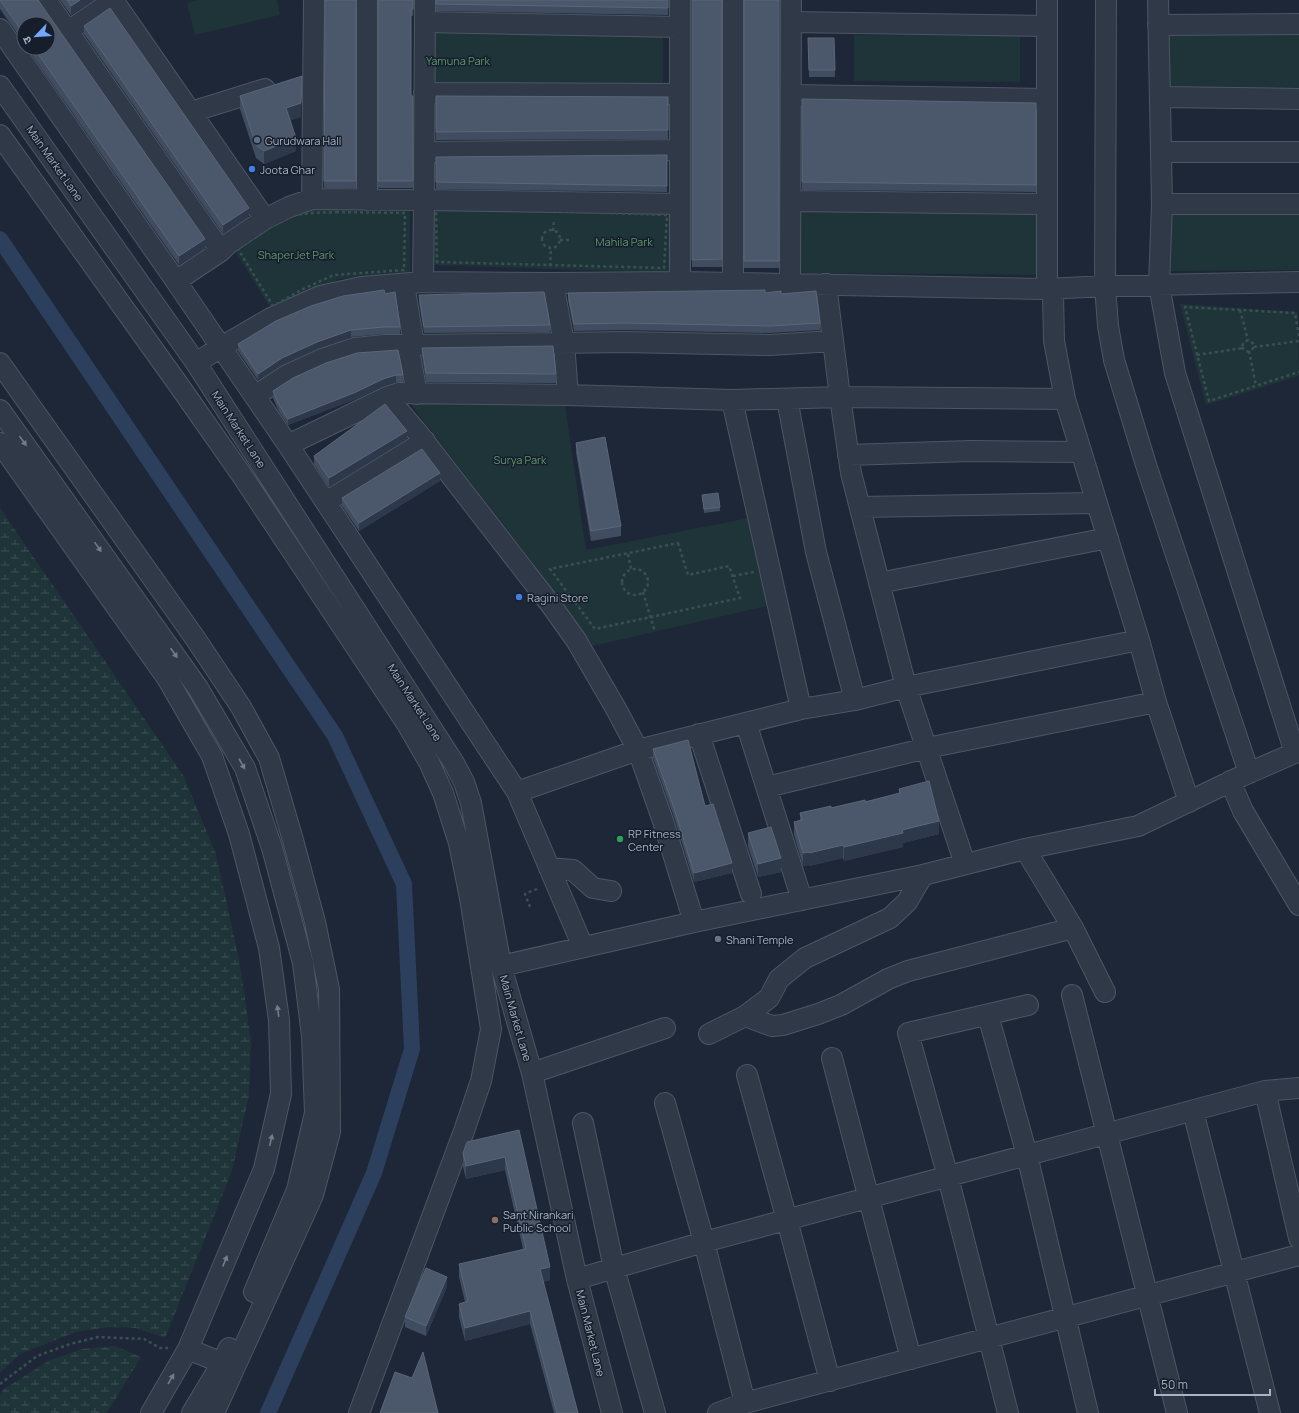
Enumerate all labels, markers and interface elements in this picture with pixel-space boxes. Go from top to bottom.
north arrow [16,16,56,56]
text: उ [18,34,35,47]
park label: Yamuna Park [426,53,491,68]
street label: Main Market Lane [23,122,87,204]
place label: Gurudwara Hall [265,133,341,148]
marker: Gurudwara Hall [252,135,262,145]
place label: Joota Ghar [260,162,315,177]
marker: Joota Ghar [247,164,257,174]
park label: Mahila Park [595,234,653,249]
park label: ShaperJet Park [258,247,335,262]
street label: Main Market Lane [208,388,270,471]
one-way arrow [19,436,27,447]
park label: Surya Park [493,452,547,467]
one-way arrow [94,542,102,552]
place label: Ragini Store [527,590,589,605]
marker: Ragini Store [514,592,524,602]
one-way arrow [170,648,178,658]
street label: Main Market Lane [384,661,446,744]
one-way arrow [238,758,245,769]
place label: RP Fitness Center [628,826,681,854]
marker: RP Fitness Center [615,834,625,844]
place label: Shani Temple [726,932,794,947]
marker: Shani Temple [713,934,723,944]
street label: Main Market Lane [497,973,536,1063]
one-way arrow [275,1005,281,1017]
one-way arrow [268,1134,274,1146]
place label: Sant Nirankari Public School [503,1207,574,1235]
marker: Sant Nirankari Public School [490,1215,500,1225]
one-way arrow [222,1256,228,1267]
street label: Main Market Lane [573,1288,609,1379]
scale bar [1155,1371,1270,1397]
one-way arrow [167,1373,174,1385]
text: 50 m [1161,1376,1188,1393]

